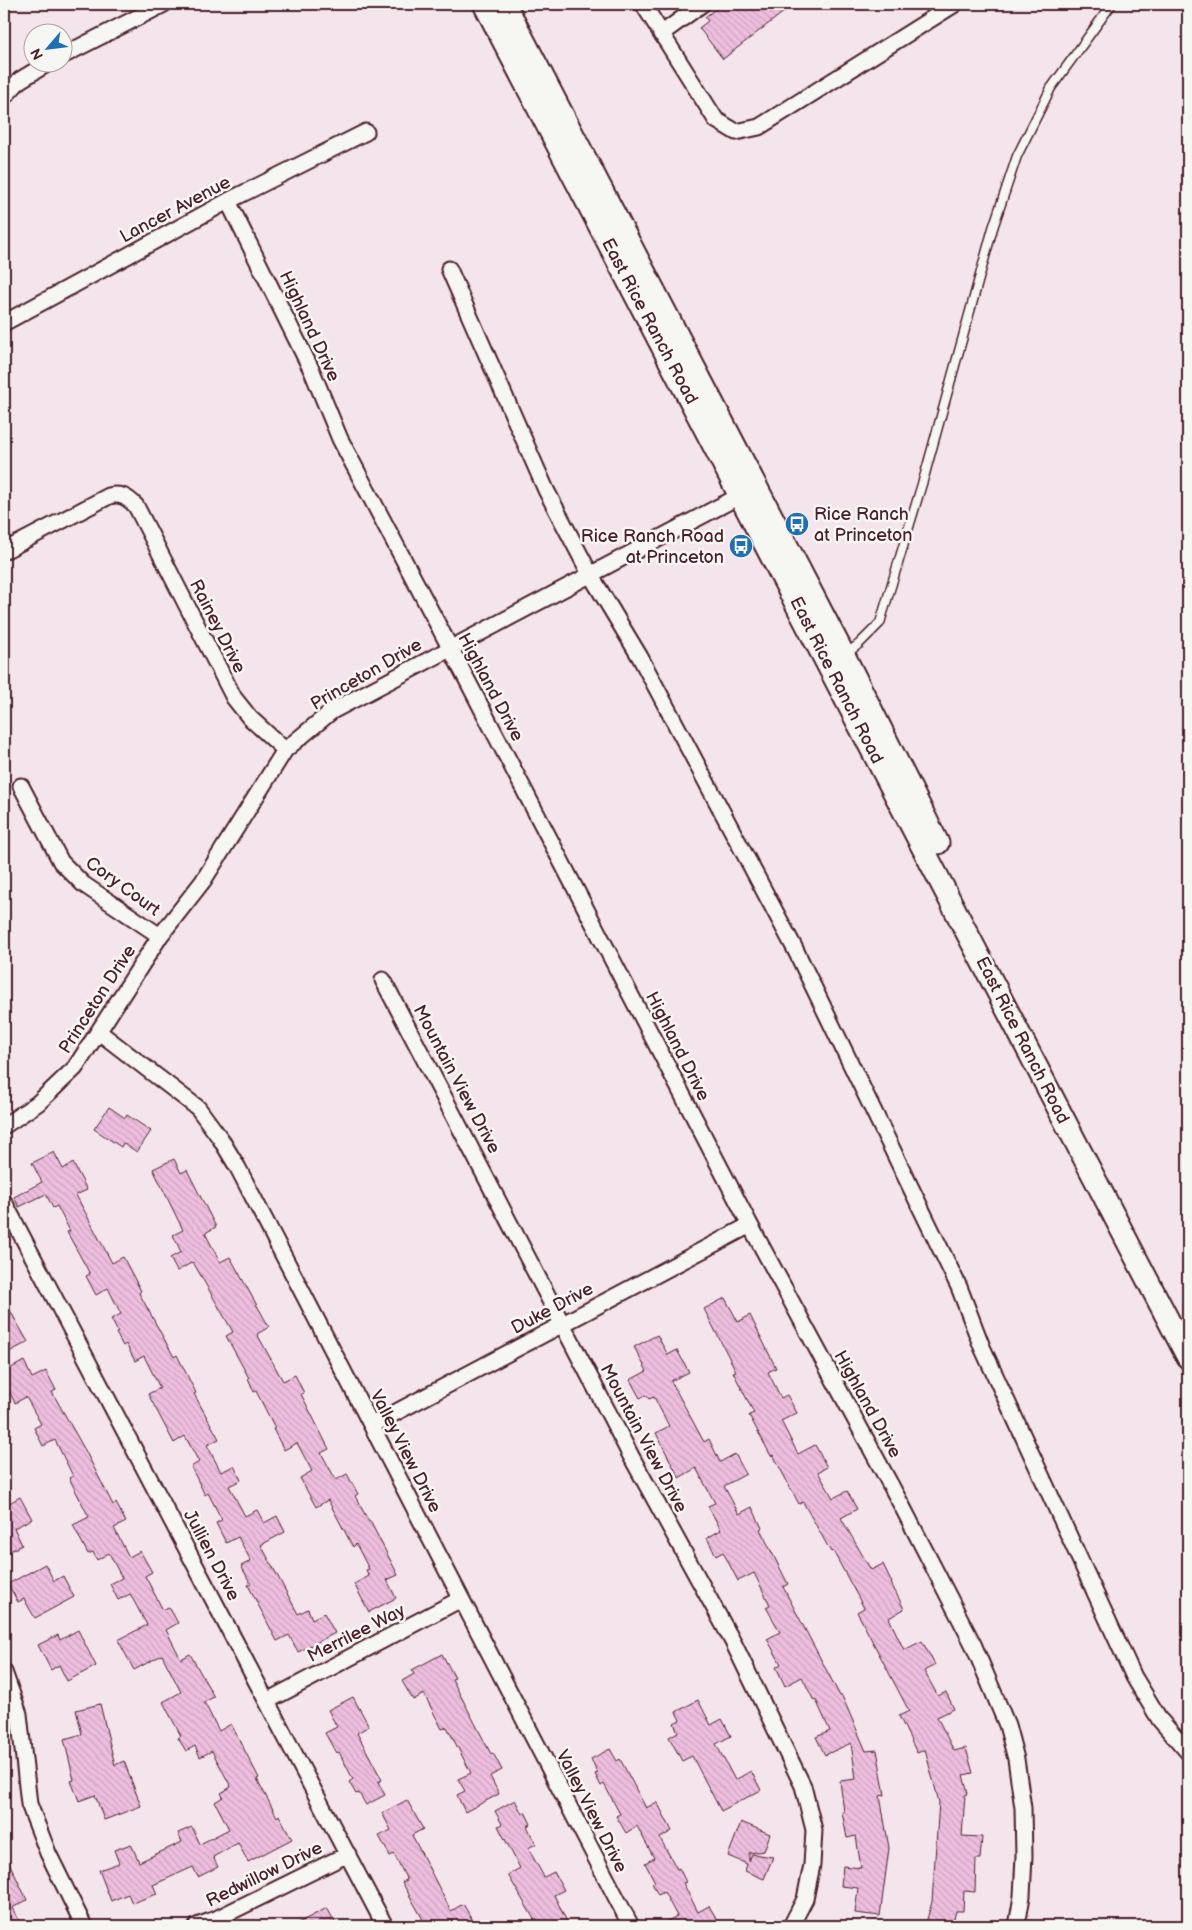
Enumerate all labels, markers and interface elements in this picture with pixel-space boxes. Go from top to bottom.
north arrow [22,22,72,72]
text: N [27,45,47,63]
street label: Lancer Avenue [116,171,234,247]
street label: East Rice Ranch Road [597,235,702,408]
street label: Highland Drive [275,268,344,385]
place label: Rice Ranch at Princeton [814,504,912,546]
bus stop icon: Rice Ranch at Princeton [784,511,810,537]
place label: Rice Ranch Road at Princeton [581,526,724,568]
bus stop icon: Rice Ranch Road at Princeton [728,533,754,559]
street label: Rainey Drive [185,576,250,677]
street label: East Rice Ranch Road [785,593,888,767]
street label: Highland Drive [453,630,528,745]
street label: Princeton Drive [307,634,426,715]
street label: Cory Court [81,852,165,921]
street label: Princeton Drive [55,941,140,1057]
street label: East Rice Ranch Road [971,953,1074,1127]
street label: Highland Drive [641,988,714,1104]
street label: Mountain View Drive [409,1002,505,1157]
street label: Duke Drive [508,1278,597,1339]
street label: Highland Drive [829,1347,906,1462]
street label: Mountain View Drive [596,1361,692,1516]
street label: Valley View Drive [366,1386,446,1516]
street label: Jullien Drive [179,1506,244,1604]
street label: Merrilee Way [304,1600,409,1667]
street label: Valley View Drive [552,1746,632,1876]
street label: Redwillow Drive [203,1837,326,1912]

